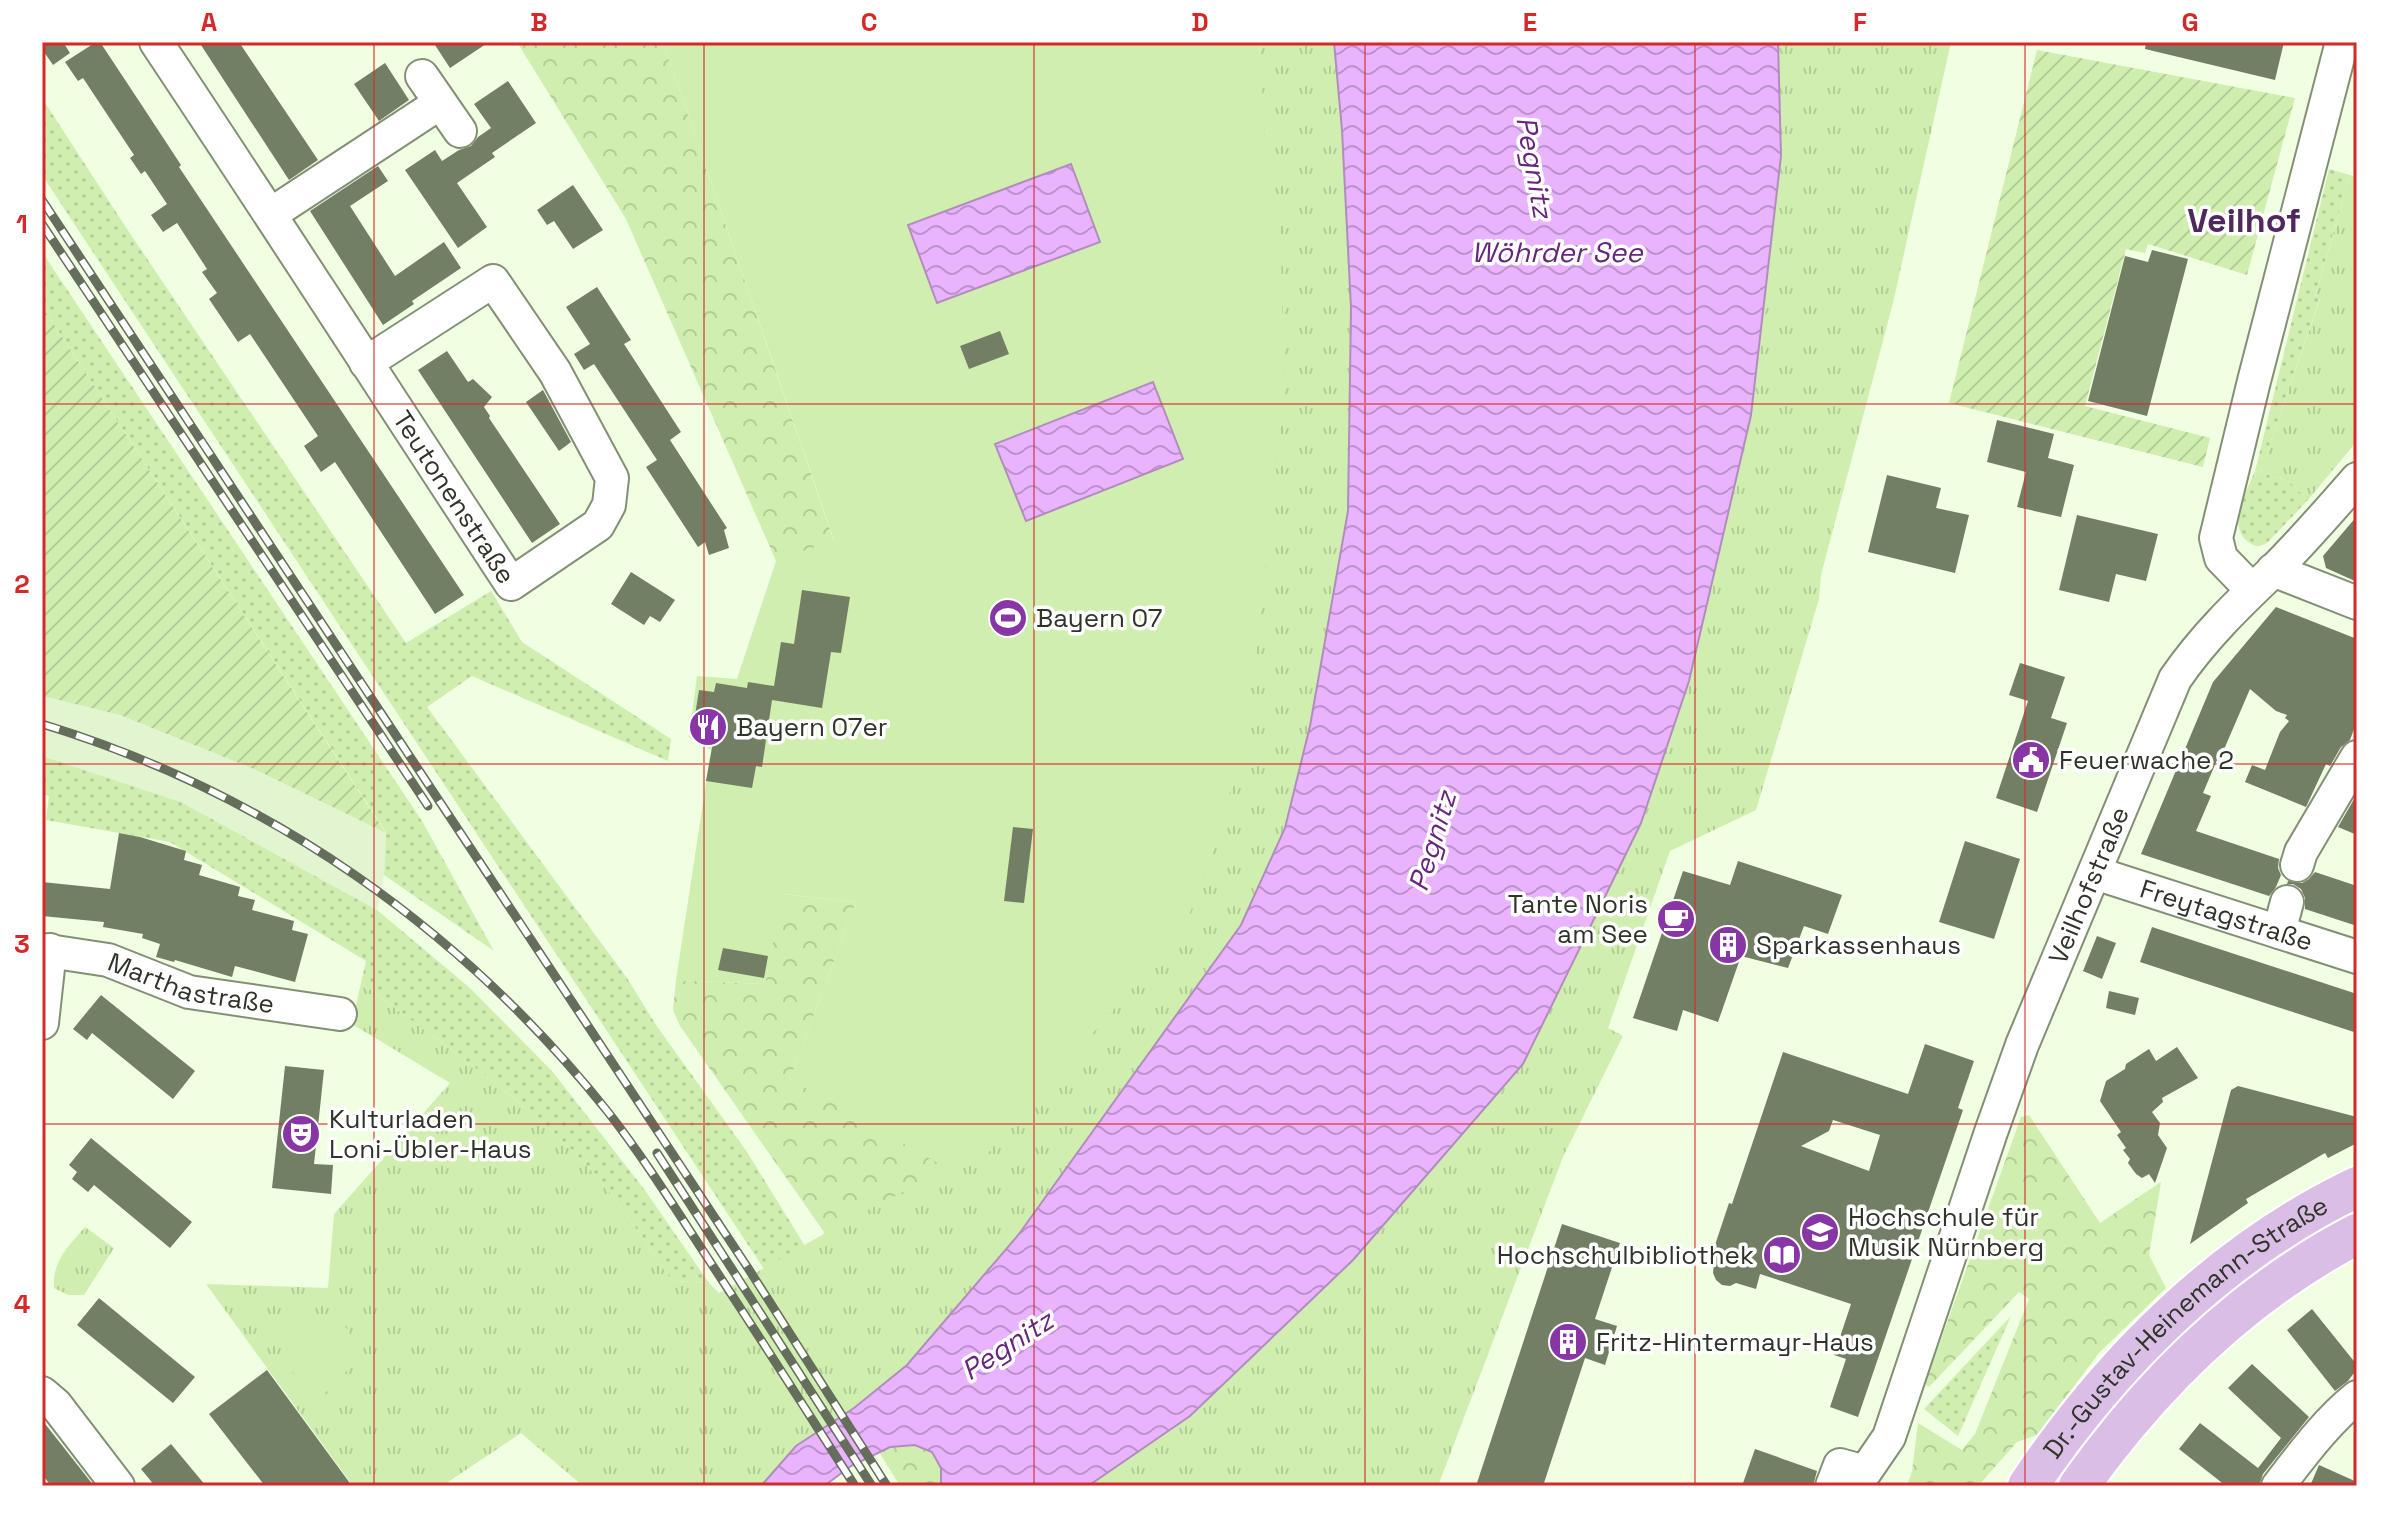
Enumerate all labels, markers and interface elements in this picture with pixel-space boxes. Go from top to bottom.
text: A [201,5,218,39]
text: B [530,5,548,39]
text: C [861,5,877,39]
text: D [1191,5,1209,39]
text: E [1523,5,1537,39]
text: F [1853,5,1867,39]
text: G [2181,5,2199,39]
water label: Pegnitz [1508,113,1562,223]
district label: Veilhof [2187,199,2301,242]
text: 1 [16,207,28,241]
water label: Wöhrder See [1471,234,1644,270]
street label: Teutonenstraße [385,404,523,590]
text: 2 [14,567,30,601]
sports icon: Bayern 07 [987,597,1029,639]
place label: Bayern 07 [1036,601,1162,635]
restaurant icon: Bayern 07er [687,706,729,748]
place label: Bayern 07er [736,710,888,744]
public building icon: Feuerwache 2 [2010,739,2052,781]
place label: Feuerwache 2 [2059,743,2234,777]
water label: Pegnitz [1400,784,1465,895]
street label: Veilhofstraße [2041,801,2137,969]
street label: Freytagstraße [2136,872,2317,959]
place label: Tante Noris am See [1508,887,1648,951]
cafe icon: Tante Noris am See [1655,898,1697,940]
building icon: Sparkassenhaus [1707,924,1749,966]
text: 3 [14,927,30,961]
place label: Sparkassenhaus [1756,928,1961,962]
street label: Marthastraße [103,945,276,1021]
place label: Kulturladen Loni-Übler-Haus [329,1102,532,1166]
theatre icon: Kulturladen Loni-Übler-Haus [280,1113,322,1155]
street label: Dr.-Gustav-Heinemann-Straße [2036,1188,2334,1465]
place label: Hochschule für Musik Nürnberg [1848,1200,2044,1264]
school or university icon: Hochschule für Musik Nürnberg [1799,1211,1841,1253]
library icon: Hochschulbibliothek [1761,1234,1803,1276]
place label: Hochschulbibliothek [1497,1238,1754,1272]
text: 4 [14,1287,30,1321]
water label: Pegnitz [954,1301,1062,1388]
building icon: Fritz-Hintermayr-Haus [1547,1321,1589,1363]
place label: Fritz-Hintermayr-Haus [1596,1325,1874,1359]

